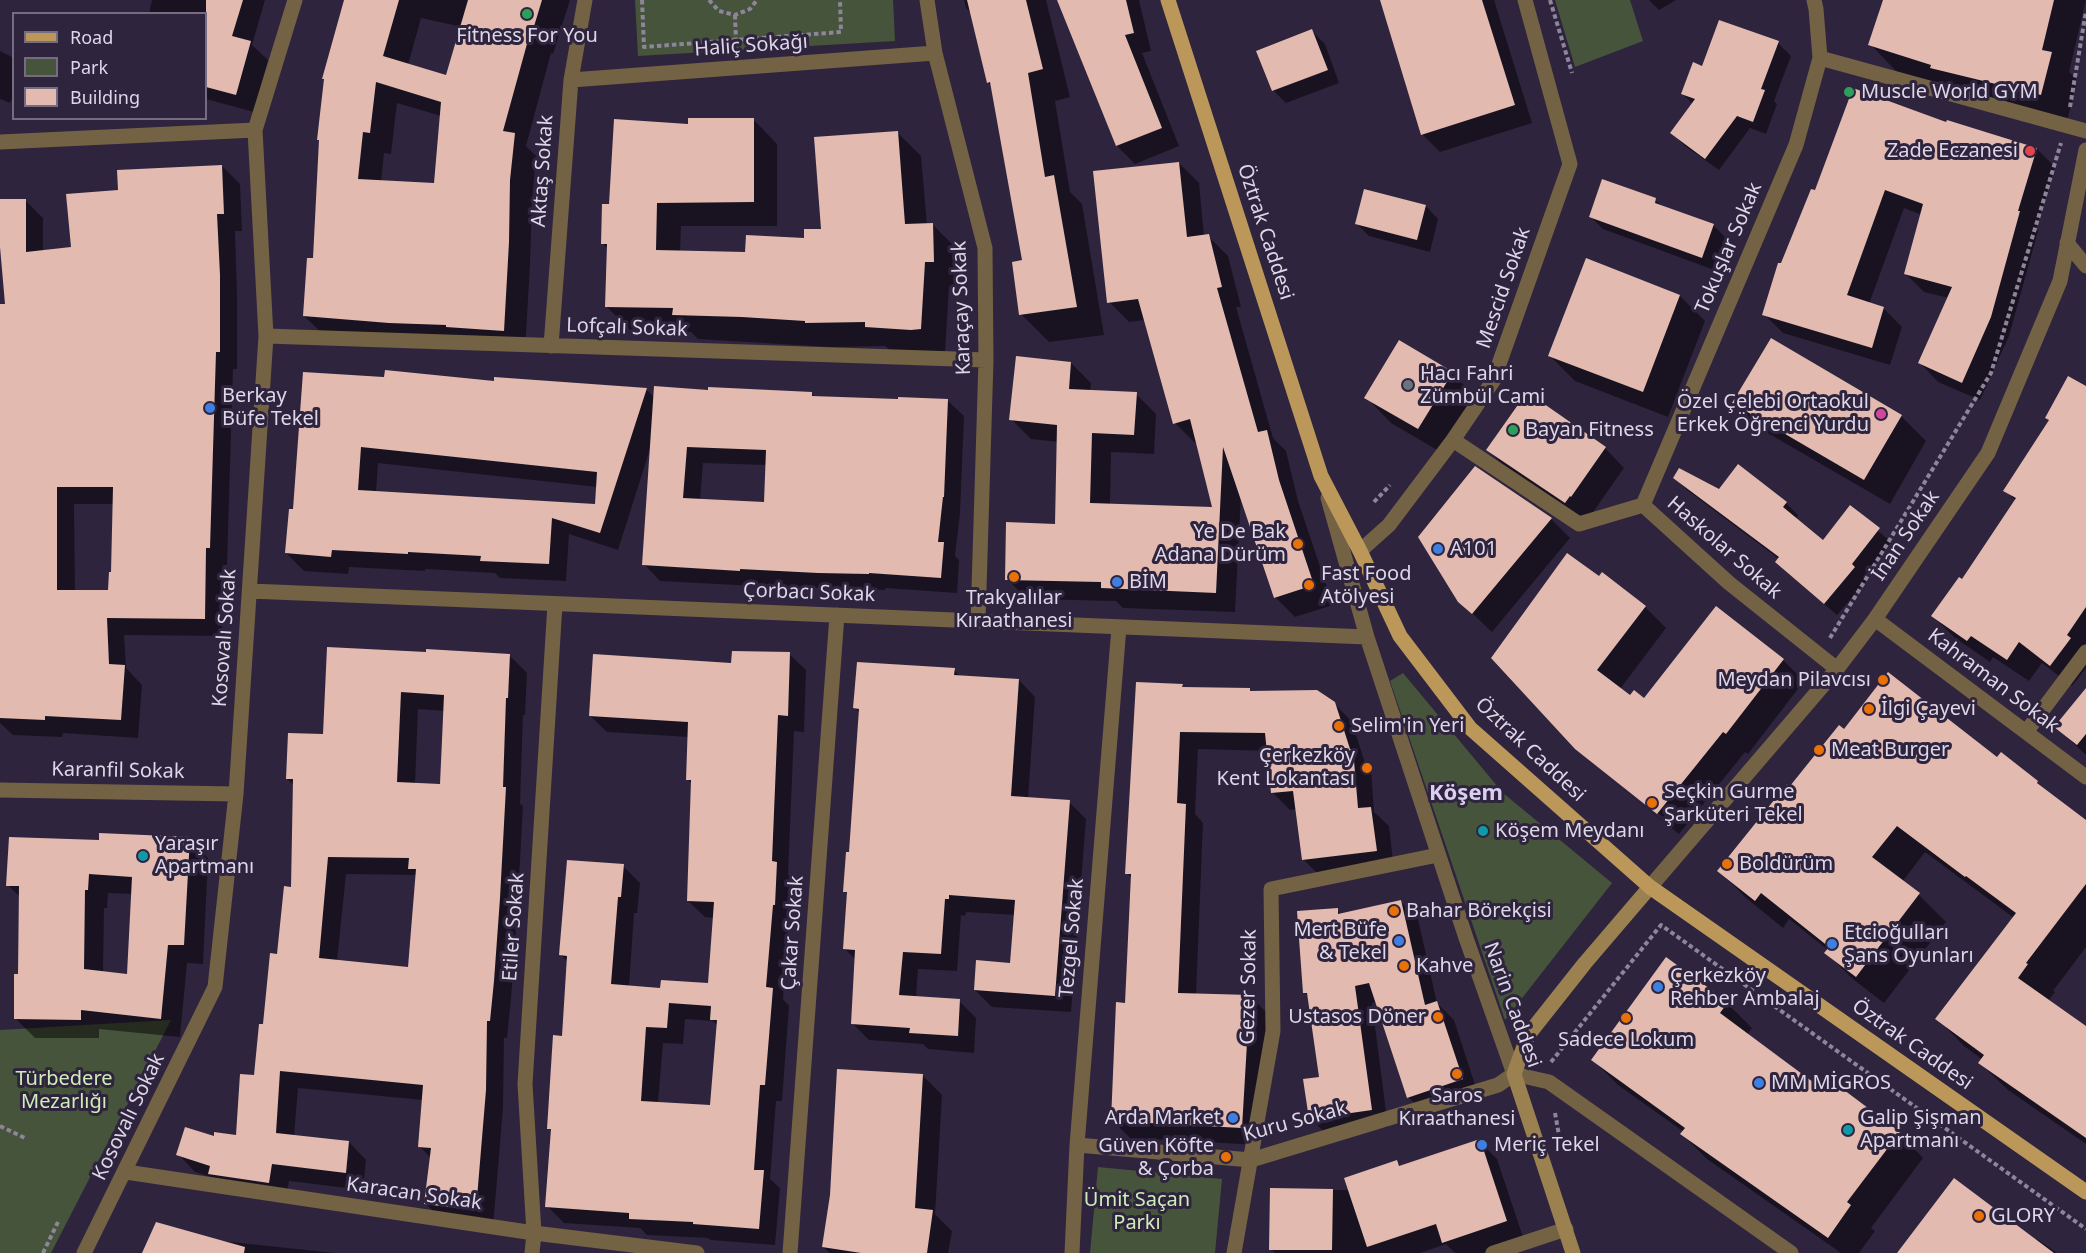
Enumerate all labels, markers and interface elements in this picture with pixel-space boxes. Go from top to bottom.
marker: Fitness For You [520,7,534,21]
legend [12,12,207,120]
place label: Fitness For You [456,24,598,48]
text: Road [70,25,113,49]
street label: Haliç Sokağı [694,30,808,62]
text: Park [70,55,108,79]
place label: Muscle World GYM [1861,80,2038,104]
text: Building [70,85,140,109]
marker: Muscle World GYM [1842,85,1856,99]
street label: Aktaş Sokak [527,114,559,228]
place label: Zade Eczanesi [1887,139,2018,163]
marker: Zade Eczanesi [2023,144,2037,158]
street label: Öztrak Caddesi [1232,161,1298,303]
street label: Tokuşlar Sokak [1691,179,1767,317]
street label: Mescid Sokak [1472,224,1536,352]
street label: Karaçay Sokak [948,240,976,376]
street label: Lofçalı Sokak [566,314,688,342]
place label: Hacı Fahri Zümbül Cami [1420,362,1545,409]
marker: Hacı Fahri Zümbül Cami [1401,378,1415,392]
place label: Berkay Büfe Tekel [222,384,319,431]
place label: Özel Çelebi Ortaokul Erkek Öğrenci Yurdu [1677,390,1869,437]
marker: Berkay Büfe Tekel [203,401,217,415]
marker: Özel Çelebi Ortaokul Erkek Öğrenci Yurdu [1874,407,1888,421]
place label: Bayan Fitness [1525,418,1654,442]
marker: Bayan Fitness [1506,423,1520,437]
street label: İnan Sokak [1867,486,1945,586]
street label: Haskolar Sokak [1662,492,1786,604]
place label: Ye De Bak Adana Dürüm [1155,520,1286,567]
marker: Ye De Bak Adana Dürüm [1291,537,1305,551]
place label: A101 [1450,537,1497,561]
marker: A101 [1431,542,1445,556]
place label: Fast Food Atölyesi [1321,562,1411,609]
street label: Kosovalı Sokak [208,568,242,708]
marker: Trakyalılar Kıraathanesi [1007,570,1021,584]
place label: BİM [1129,570,1167,594]
marker: BİM [1110,575,1124,589]
marker: Fast Food Atölyesi [1302,578,1316,592]
street label: Çorbacı Sokak [743,579,875,607]
place label: Trakyalılar Kıraathanesi [955,586,1073,633]
street label: Kahraman Sokak [1923,624,2063,738]
place label: Meydan Pilavcısı [1717,668,1871,692]
marker: Meydan Pilavcısı [1876,673,1890,687]
street label: Öztrak Caddesi [1470,693,1590,807]
place label: İlgi Çayevi [1881,697,1976,721]
marker: İlgi Çayevi [1862,702,1876,716]
place label: Selim'in Yeri [1351,714,1464,738]
marker: Selim'in Yeri [1332,719,1346,733]
place label: Meat Burger [1831,738,1949,762]
marker: Meat Burger [1812,743,1826,757]
place label: Çerkezköy Kent Lokantası [1217,744,1355,791]
street label: Karanfil Sokak [51,758,185,784]
marker: Çerkezköy Kent Lokantası [1360,761,1374,775]
place label: Seçkin Gurme Şarküteri Tekel [1664,780,1803,827]
district label: Köşem [1429,781,1503,807]
marker: Seçkin Gurme Şarküteri Tekel [1645,796,1659,810]
place label: Köşem Meydanı [1495,819,1644,843]
marker: Köşem Meydanı [1476,824,1490,838]
place label: Yaraşır Apartmanı [155,832,254,879]
marker: Yaraşır Apartmanı [136,849,150,863]
place label: Boldürüm [1739,852,1833,876]
marker: Boldürüm [1720,857,1734,871]
street label: Etiler Sokak [498,872,530,982]
street label: Çakar Sokak [777,875,809,991]
street label: Tezgel Sokak [1055,877,1089,999]
place label: Bahar Börekçisi [1406,899,1552,923]
marker: Bahar Börekçisi [1387,904,1401,918]
place label: Mert Büfe & Tekel [1293,918,1387,965]
place label: Etcioğulları Şans Oyunları [1844,921,1974,968]
street label: Gezer Sokak [1236,929,1262,1045]
marker: Mert Büfe & Tekel [1392,934,1406,948]
marker: Etcioğulları Şans Oyunları [1825,937,1839,951]
street label: Narin Caddesi [1478,939,1546,1071]
place label: Kahve [1416,954,1473,978]
marker: Kahve [1397,959,1411,973]
place label: Çerkezköy Rehber Ambalaj [1670,964,1820,1011]
marker: Çerkezköy Rehber Ambalaj [1651,980,1665,994]
street label: Öztrak Caddesi [1847,995,1977,1095]
place label: Ustasos Döner [1288,1005,1426,1029]
marker: Ustasos Döner [1431,1010,1445,1024]
marker: Sadece Lokum [1619,1011,1633,1025]
place label: Sadece Lokum [1558,1028,1694,1052]
street label: Kosovalı Sokak [88,1050,170,1184]
park label: Türbedere Mezarlığı [15,1067,113,1114]
marker: Saros Kıraathanesi [1450,1067,1464,1081]
place label: MM MİGROS [1771,1071,1891,1095]
marker: MM MİGROS [1752,1076,1766,1090]
place label: Saros Kıraathanesi [1398,1084,1516,1131]
street label: Kuru Sokak [1241,1097,1349,1147]
place label: Arda Market [1105,1106,1221,1130]
place label: Galip Şişman Apartmanı [1860,1106,1982,1153]
marker: Arda Market [1226,1111,1240,1125]
marker: Galip Şişman Apartmanı [1841,1123,1855,1137]
place label: Meriç Tekel [1494,1133,1600,1157]
place label: Güven Köfte & Çorba [1098,1134,1214,1181]
marker: Meriç Tekel [1475,1138,1489,1152]
marker: Güven Köfte & Çorba [1219,1150,1233,1164]
street label: Karacan Sokak [345,1173,483,1215]
park label: Ümit Saçan Parkı [1084,1188,1190,1235]
place label: GLORY [1991,1204,2055,1228]
marker: GLORY [1972,1209,1986,1223]

